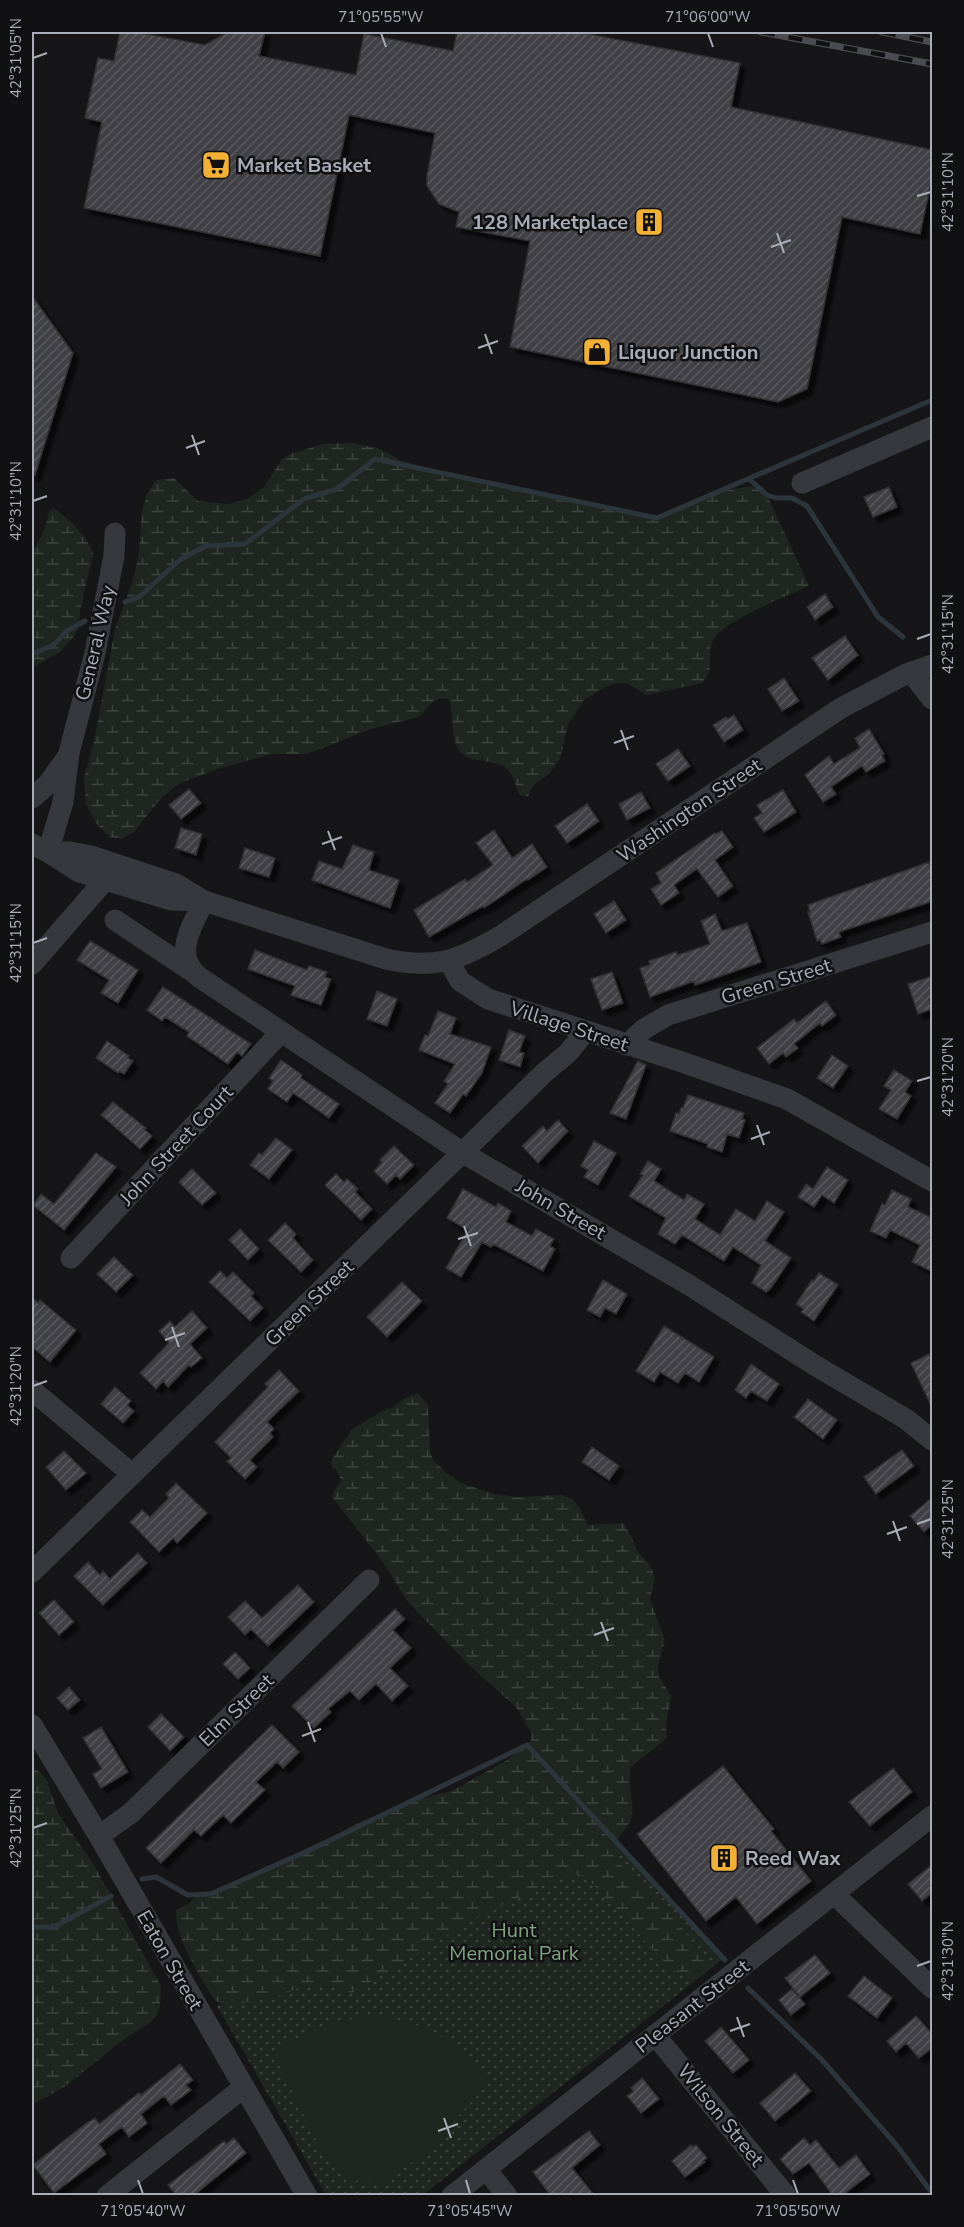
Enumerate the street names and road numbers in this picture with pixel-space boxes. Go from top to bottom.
street label: General Way [69,582,122,703]
street label: Washington Street [612,751,768,869]
street label: Green Street [718,952,836,1011]
street label: Village Street [505,994,632,1059]
street label: John Street Court [113,1079,240,1212]
street label: John Street [510,1172,612,1247]
street label: Green Street [259,1253,360,1353]
street label: Elm Street [193,1667,280,1753]
street label: Eaton Street [130,1905,210,2016]
street label: Pleasant Street [630,1953,756,2060]
street label: Wilson Street [671,2059,771,2173]

